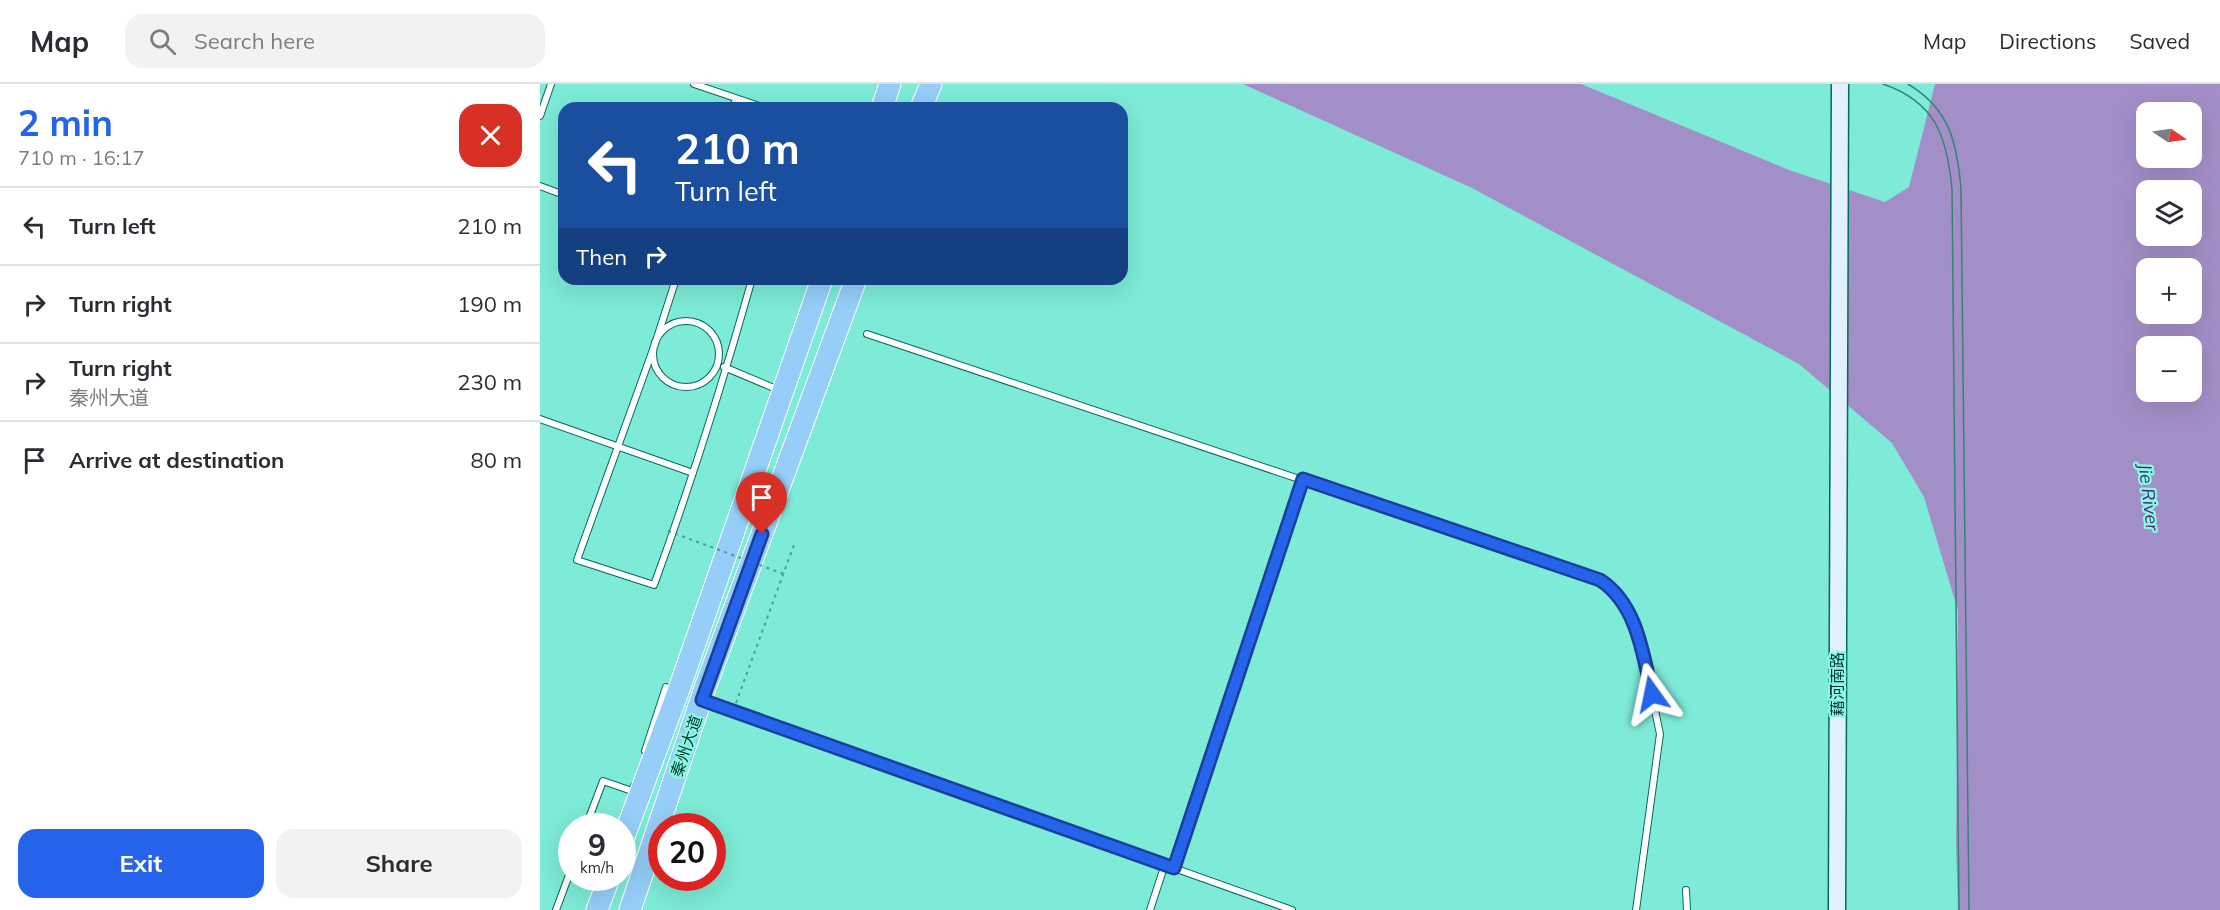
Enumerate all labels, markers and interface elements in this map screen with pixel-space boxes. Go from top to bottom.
search box [125,14,545,68]
text: Map [30,24,89,59]
icon: search [146,25,179,58]
text: Search here [194,27,315,55]
text: Map [1923,28,1966,54]
text: Directions [1999,28,2096,54]
text: Saved [2129,28,2190,54]
text: 2 min [18,100,113,145]
north arrow [2136,102,2202,168]
map controls [2136,102,2202,402]
button: close [459,104,522,167]
text: 210 m [675,122,800,175]
icon: left [576,126,654,204]
text: 710 m · 16:17 [18,145,144,170]
text: Turn left [675,174,777,208]
button: layers [2136,180,2202,246]
icon: left [18,210,51,243]
text: Turn left [69,212,156,240]
text: 210 m [457,212,522,240]
icon: right [639,240,672,273]
text: Then [576,243,627,271]
button: + [2136,258,2202,324]
icon: right [18,288,51,321]
text: Turn right [69,290,172,318]
text: 190 m [457,290,522,318]
button: − [2136,336,2202,402]
text: Turn right [69,354,172,382]
icon: right [18,366,51,399]
text: 230 m [457,368,522,396]
text: 秦州大道 [69,385,149,410]
icon: arrive [18,444,51,477]
text: Arrive at destination [69,446,284,474]
text: 80 m [471,446,522,474]
water label: Jie River [2133,460,2165,533]
pin [736,472,787,534]
icon: arrive [745,481,778,514]
street label: 藉河南路 [1827,652,1847,716]
position arrow [1620,662,1684,726]
street label: 秦州大道 [666,712,706,780]
speed limit sign: 20 [648,813,726,891]
text: 9 [588,826,606,864]
button: Exit [18,829,264,898]
button: Share [276,829,522,898]
text: km/h [580,858,614,877]

